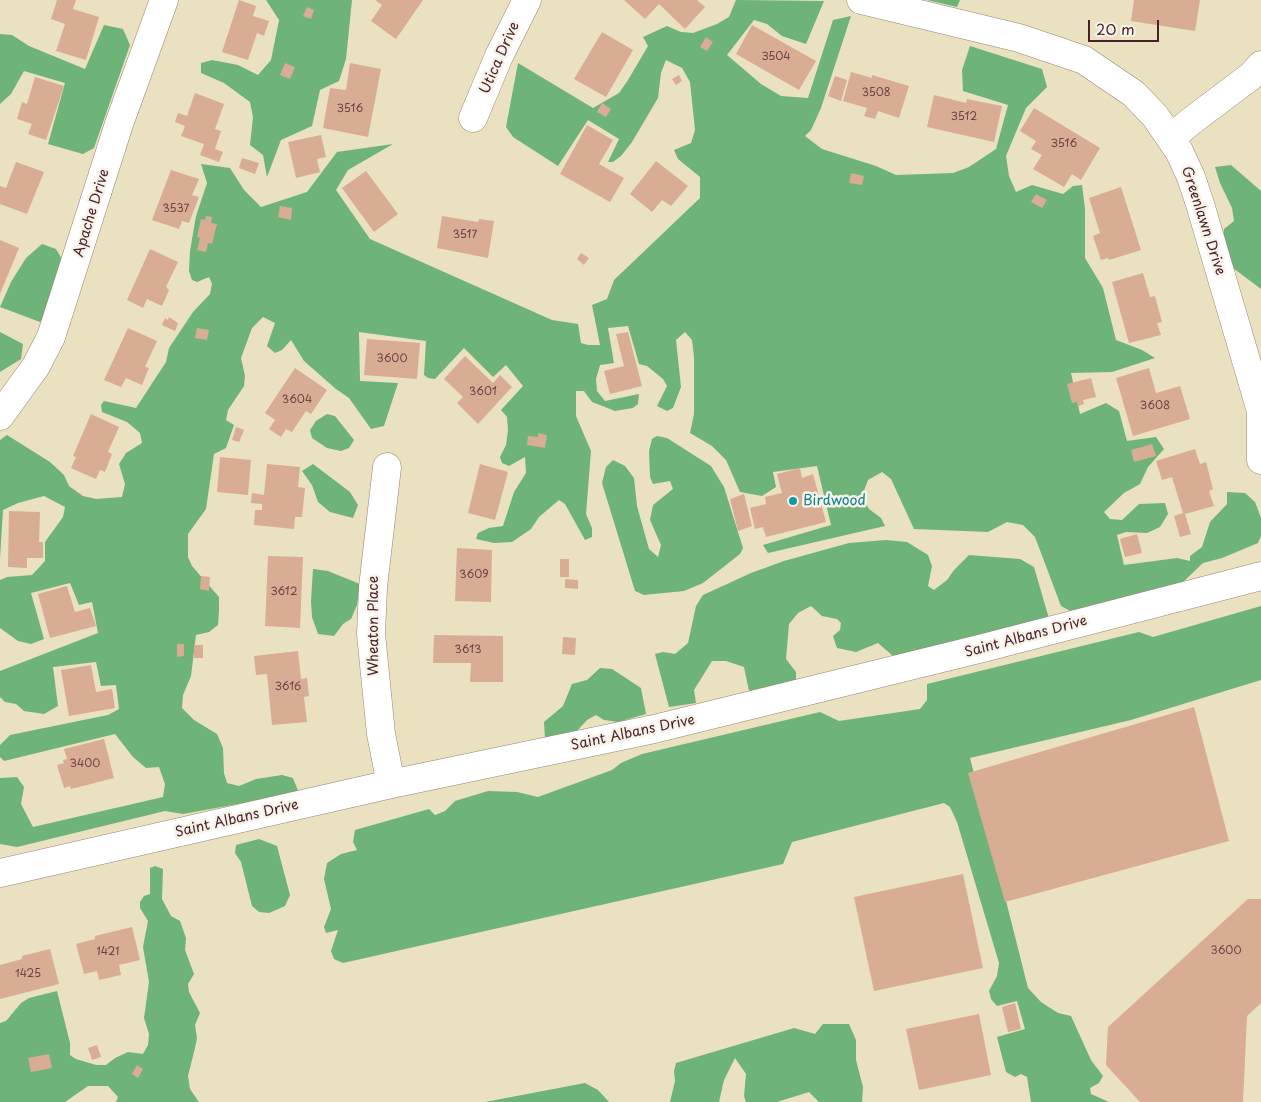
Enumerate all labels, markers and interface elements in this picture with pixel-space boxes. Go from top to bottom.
scale bar [1091,10,1162,42]
text: 20 m [1096,17,1135,40]
street label: Utica Drive [477,19,523,97]
house number: 3504 [761,50,791,64]
house number: 3508 [861,86,891,100]
house number: 3516 [337,102,363,116]
house number: 3512 [951,110,977,124]
house number: 3516 [1051,137,1077,151]
street label: Greenlawn Drive [1177,164,1229,278]
street label: Apache Drive [71,167,113,259]
house number: 3537 [163,202,189,216]
house number: 3517 [453,228,477,242]
house number: 3600 [377,352,407,366]
house number: 3601 [469,385,497,399]
house number: 3604 [282,393,312,407]
house number: 3608 [1140,399,1170,413]
place label: Birdwood [803,493,866,509]
marker: Birdwood [787,495,799,507]
house number: 3609 [459,568,489,582]
street label: Wheaton Place [366,576,382,676]
house number: 3612 [270,585,298,599]
street label: Saint Albans Drive [963,613,1089,661]
house number: 3613 [455,643,481,657]
house number: 3616 [275,680,301,694]
street label: Saint Albans Drive [570,712,696,754]
house number: 3400 [70,757,100,771]
street label: Saint Albans Drive [174,797,300,841]
house number: 3600 [1211,944,1241,958]
house number: 1421 [96,945,120,959]
house number: 1425 [15,967,41,981]

